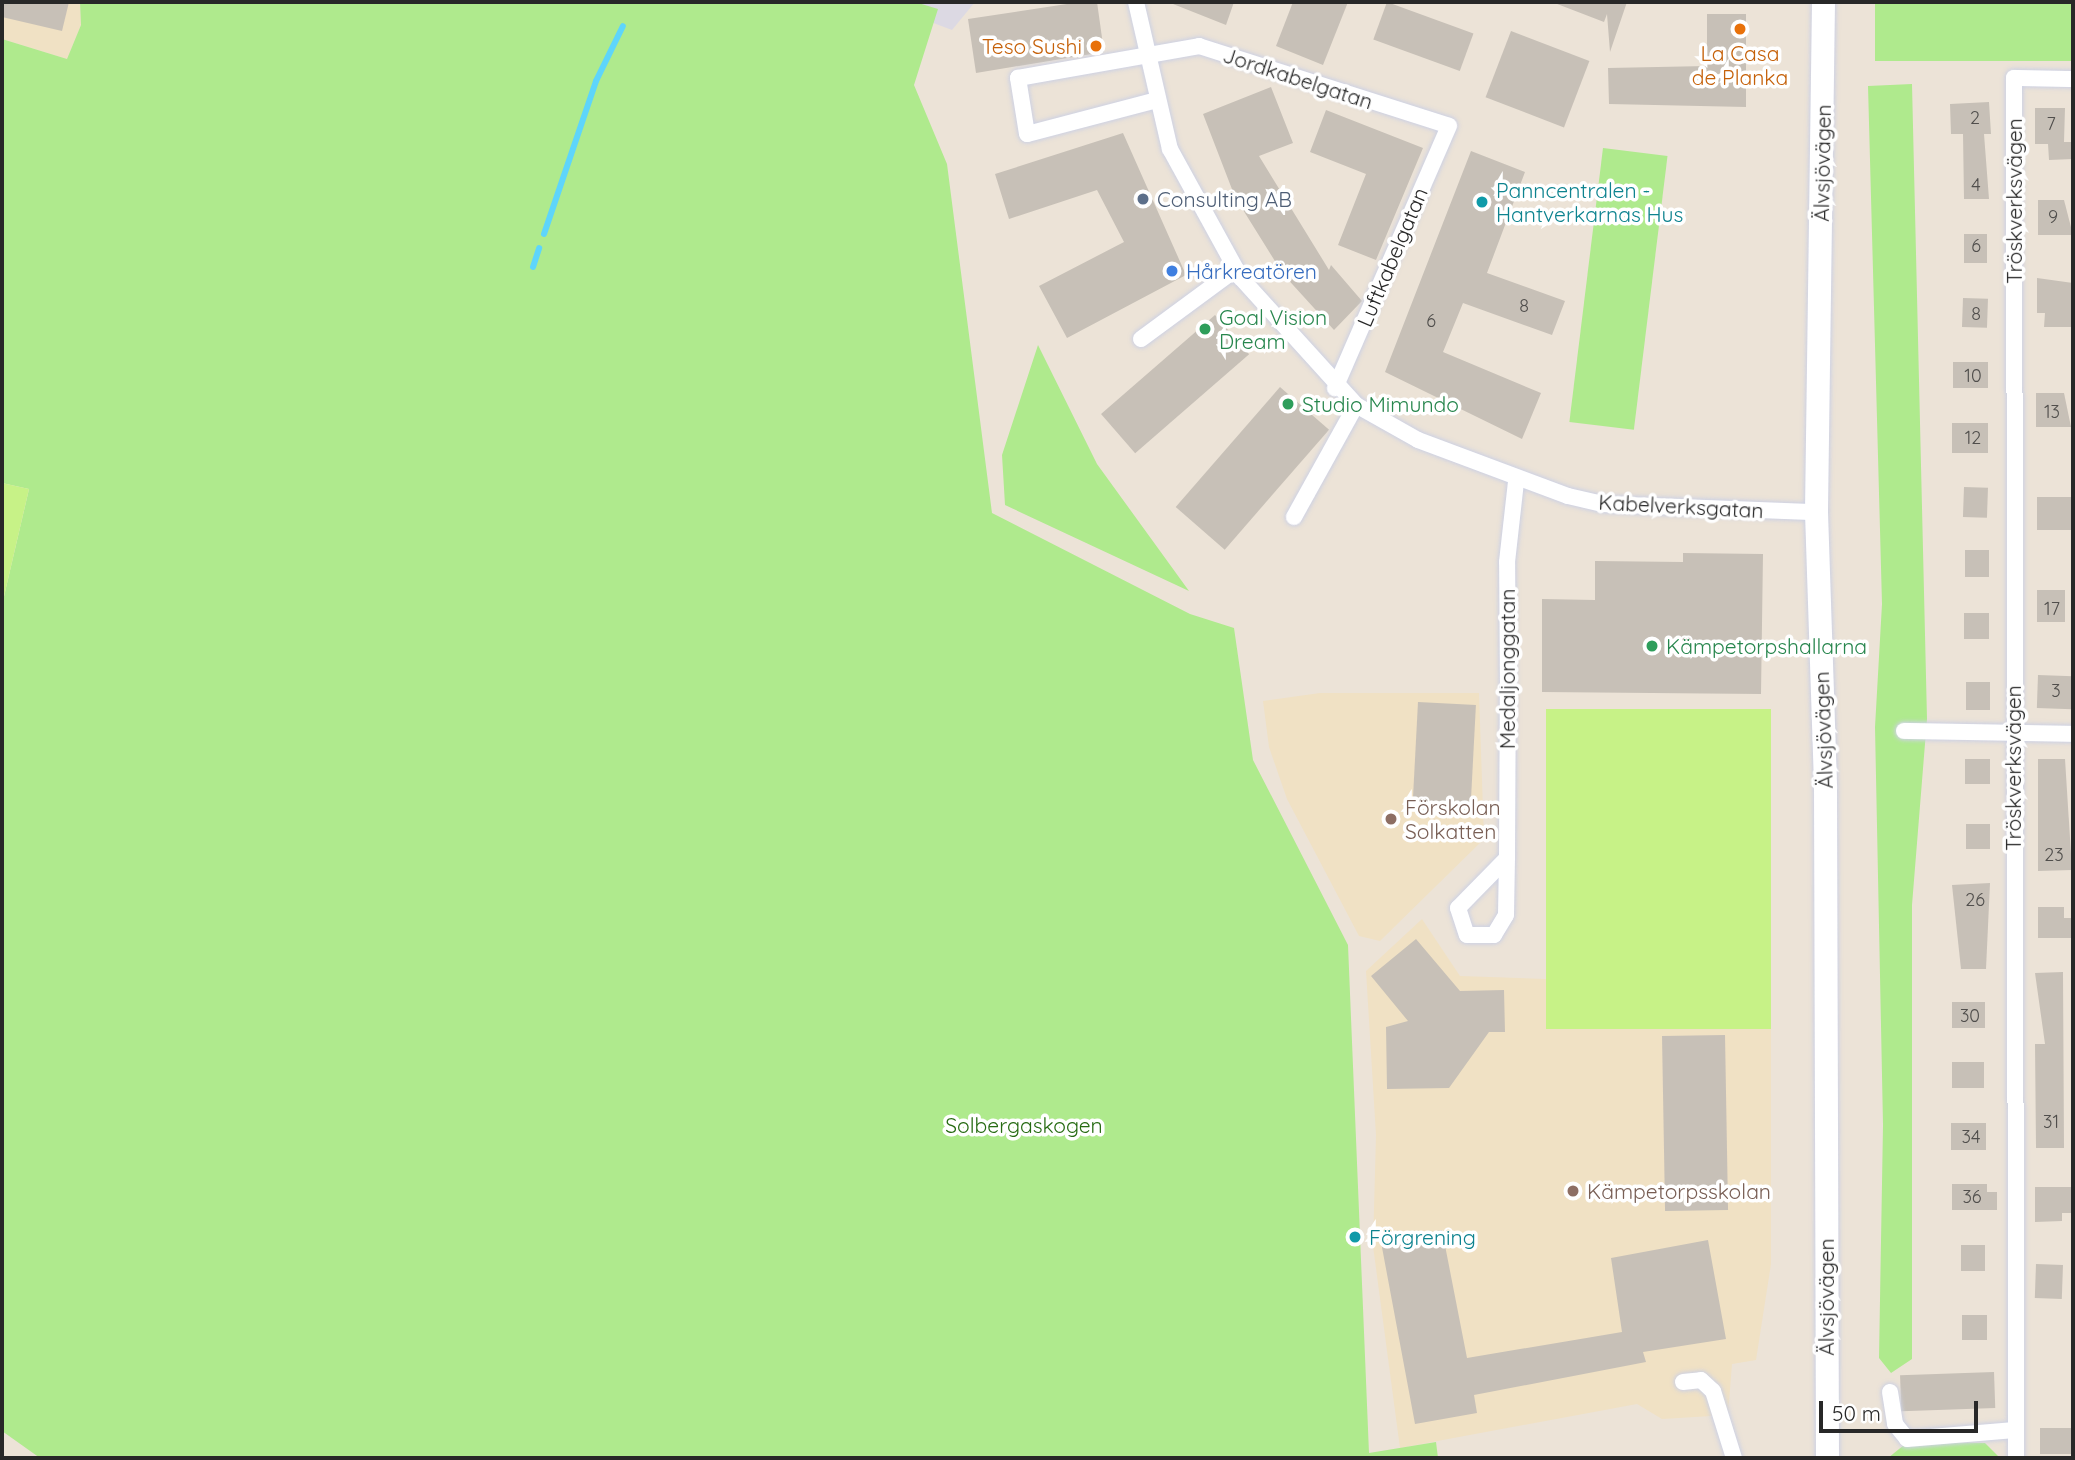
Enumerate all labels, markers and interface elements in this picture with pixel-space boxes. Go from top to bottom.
marker: La Casa de Planka [1732,21,1748,37]
place label: Teso Sushi [982,33,1082,59]
marker: Teso Sushi [1088,38,1104,54]
place label: La Casa de Planka [1692,40,1788,90]
street label: Jordkabelgatan [1220,42,1376,114]
street label: Älvsjövägen [1808,104,1836,222]
house number: 2 [1970,107,1980,129]
house number: 7 [2046,113,2056,135]
street label: Tröskverksvägen [2001,118,2027,284]
house number: 4 [1971,174,1981,196]
place label: Panncentralen - Hantverkarnas Hus [1496,177,1683,227]
street label: Luftkabelgatan [1351,184,1433,330]
place label: Consulting AB [1157,186,1292,212]
marker: Consulting AB [1135,191,1151,207]
marker: Panncentralen - Hantverkarnas Hus [1474,194,1490,210]
house number: 9 [2048,206,2058,228]
house number: 6 [1971,235,1981,257]
place label: Hårkreatören [1186,258,1317,284]
marker: Hårkreatören [1164,263,1180,279]
house number: 8 [1519,295,1529,317]
house number: 8 [1971,303,1981,325]
place label: Goal Vision Dream [1219,304,1327,354]
house number: 6 [1426,310,1436,332]
marker: Goal Vision Dream [1197,321,1213,337]
house number: 10 [1964,365,1982,387]
place label: Studio Mimundo [1302,391,1459,417]
marker: Studio Mimundo [1280,396,1296,412]
house number: 13 [2044,401,2060,423]
house number: 12 [1965,427,1981,449]
street label: Kabelverksgatan [1598,489,1764,523]
street label: Medaljonggatan [1494,589,1520,749]
house number: 17 [2044,598,2060,620]
place label: Kämpetorpshallarna [1666,633,1867,659]
marker: Kämpetorpshallarna [1644,638,1660,654]
street label: Älvsjövägen [1808,671,1838,789]
house number: 3 [2051,680,2061,702]
street label: Tröskverksvägen [2000,685,2026,851]
place label: Förskolan Solkatten [1405,794,1501,844]
marker: Förskolan Solkatten [1383,811,1399,827]
house number: 23 [2044,844,2064,866]
house number: 26 [1965,889,1985,911]
house number: 30 [1960,1005,1980,1027]
house number: 31 [2043,1111,2059,1133]
park label: Solbergaskogen [945,1112,1103,1138]
house number: 34 [1962,1126,1980,1148]
place label: Kämpetorpsskolan [1587,1178,1771,1204]
marker: Kämpetorpsskolan [1565,1183,1581,1199]
house number: 36 [1962,1186,1982,1208]
place label: Förgrening [1369,1224,1476,1250]
marker: Förgrening [1347,1229,1363,1245]
street label: Älvsjövägen [1813,1238,1839,1356]
scale bar [1823,1386,1982,1430]
text: 50 m [1832,1400,1881,1426]

